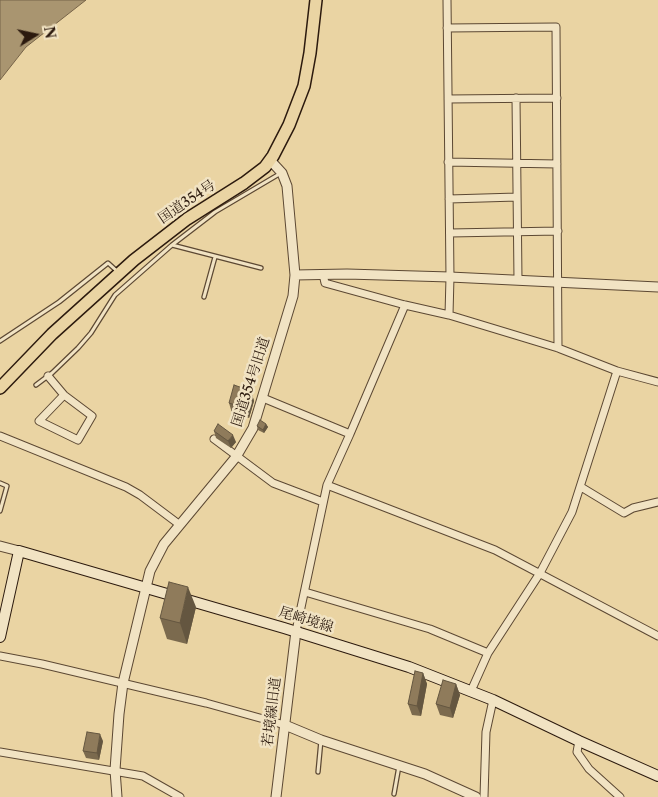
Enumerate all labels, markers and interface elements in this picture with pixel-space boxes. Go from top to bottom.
north arrow [10,10,60,60]
text: N [40,25,60,40]
street label: 国道354号 [155,177,219,227]
street label: 国道354号旧道 [229,335,273,429]
street label: 尾崎境線 [277,604,335,636]
street label: 若境線旧道 [259,676,285,748]

